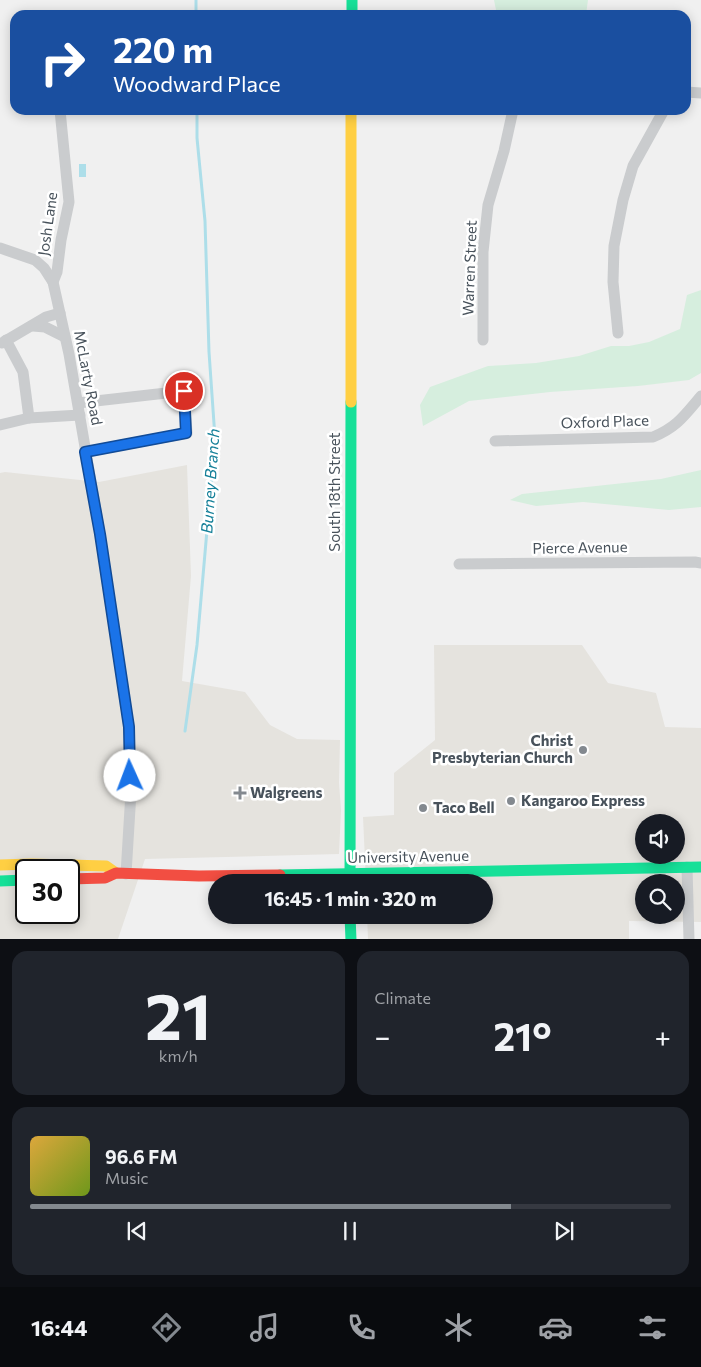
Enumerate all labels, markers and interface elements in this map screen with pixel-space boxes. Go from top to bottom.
text: 220 m [113,27,213,70]
icon: right [30,30,95,95]
text: Woodward Place [113,70,281,97]
street label: Josh Lane [34,191,60,257]
street label: Warren Street [458,220,480,316]
street label: McLarty Road [71,329,107,427]
pin [163,370,205,412]
icon: arrive [170,377,198,405]
street label: Oxford Place [561,410,649,432]
water label: Burney Branch [196,428,223,534]
street label: South 18th Street [325,432,343,552]
street label: Pierce Avenue [532,537,628,557]
place label: Christ Presbyterian Church [432,731,573,766]
marker: Christ Presbyterian Church [577,744,589,756]
position arrow [103,749,155,801]
place label: Walgreens [250,783,323,801]
marker: Walgreens [234,787,246,799]
place label: Kangaroo Express [521,791,645,809]
marker: Kangaroo Express [505,795,517,807]
place label: Taco Bell [433,798,495,816]
marker: Taco Bell [417,802,429,814]
map controls [635,814,685,924]
button: sound [635,814,685,864]
street label: University Avenue [347,846,469,866]
speed limit sign: 30 [15,859,80,924]
button: search [635,874,685,924]
text: 16:45 · 1 min · 320 m [264,887,437,910]
text: 21 [145,974,211,1053]
text: Climate [375,988,431,1007]
text: 21° [493,1012,552,1059]
text: − [375,1019,390,1053]
text: + [655,1019,671,1053]
text: km/h [159,1046,198,1065]
text: 96.6 FM [105,1145,178,1168]
text: Music [105,1168,149,1187]
icon: previous [123,1217,151,1245]
icon: pause [336,1217,364,1245]
icon: next [550,1217,578,1245]
icon: directions [149,1310,184,1345]
icon: music [247,1310,282,1345]
icon: phone [344,1310,379,1345]
icon: climate [441,1310,476,1345]
icon: car [538,1310,573,1345]
icon: filters [635,1310,670,1345]
text: 16:44 [31,1314,87,1341]

